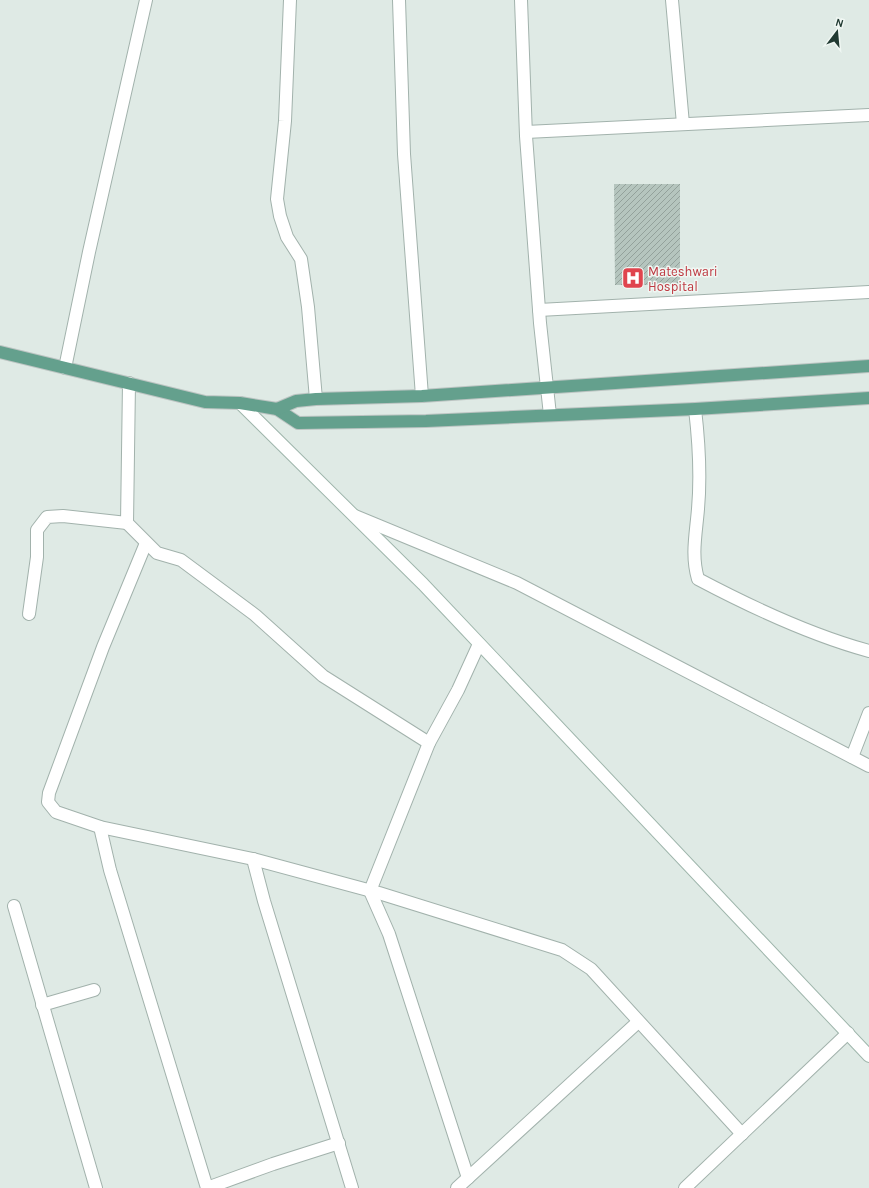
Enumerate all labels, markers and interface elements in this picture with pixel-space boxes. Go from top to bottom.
north arrow [817,12,857,52]
text: N [834,16,845,30]
place label: Mateshwari Hospital [648,264,718,294]
hospital icon: Mateshwari Hospital [620,265,646,291]

